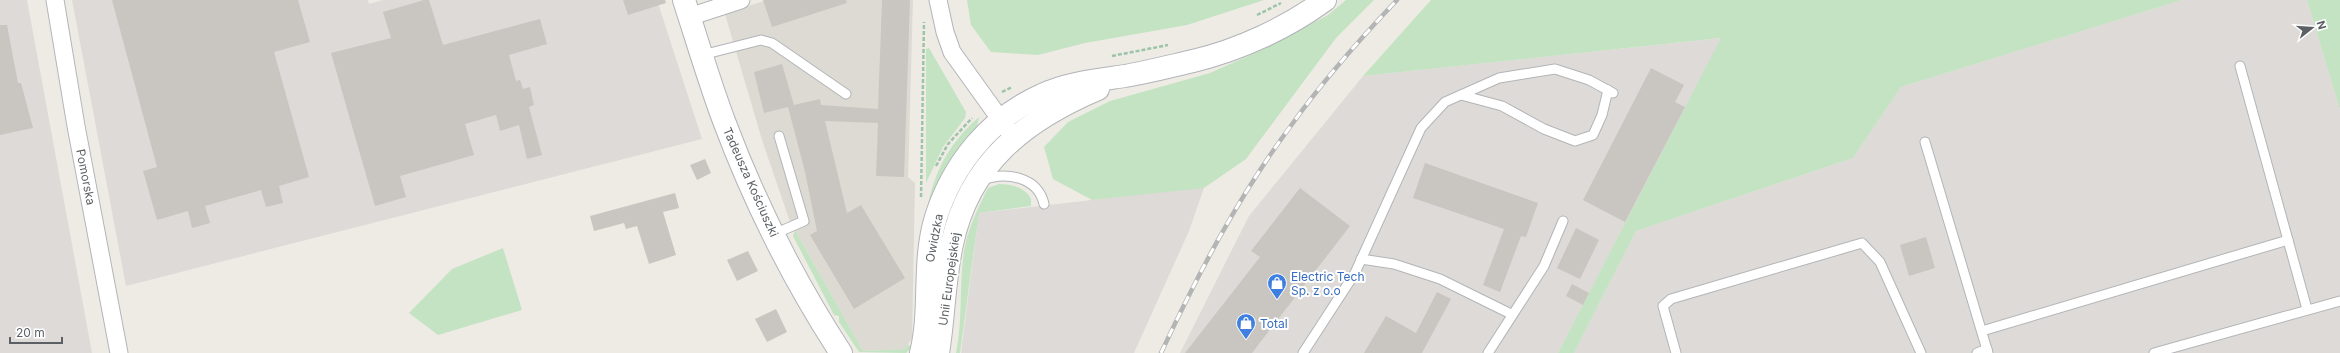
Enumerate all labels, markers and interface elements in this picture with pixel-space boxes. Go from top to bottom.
north arrow [2292,8,2332,48]
text: N [2314,19,2329,31]
street label: Tadeusza Kościuszki [720,125,782,239]
street label: Pomorska [73,148,99,206]
street label: Owidzka [922,212,946,264]
street label: Unii Europejskiej [935,231,963,327]
place label: Electric Tech Sp. z o.o [1291,269,1365,298]
shop icon: Electric Tech Sp. z o.o [1266,272,1288,300]
shop icon: Total [1235,312,1257,340]
place label: Total [1260,316,1288,331]
scale bar [10,319,62,345]
text: 20 m [16,325,45,340]

